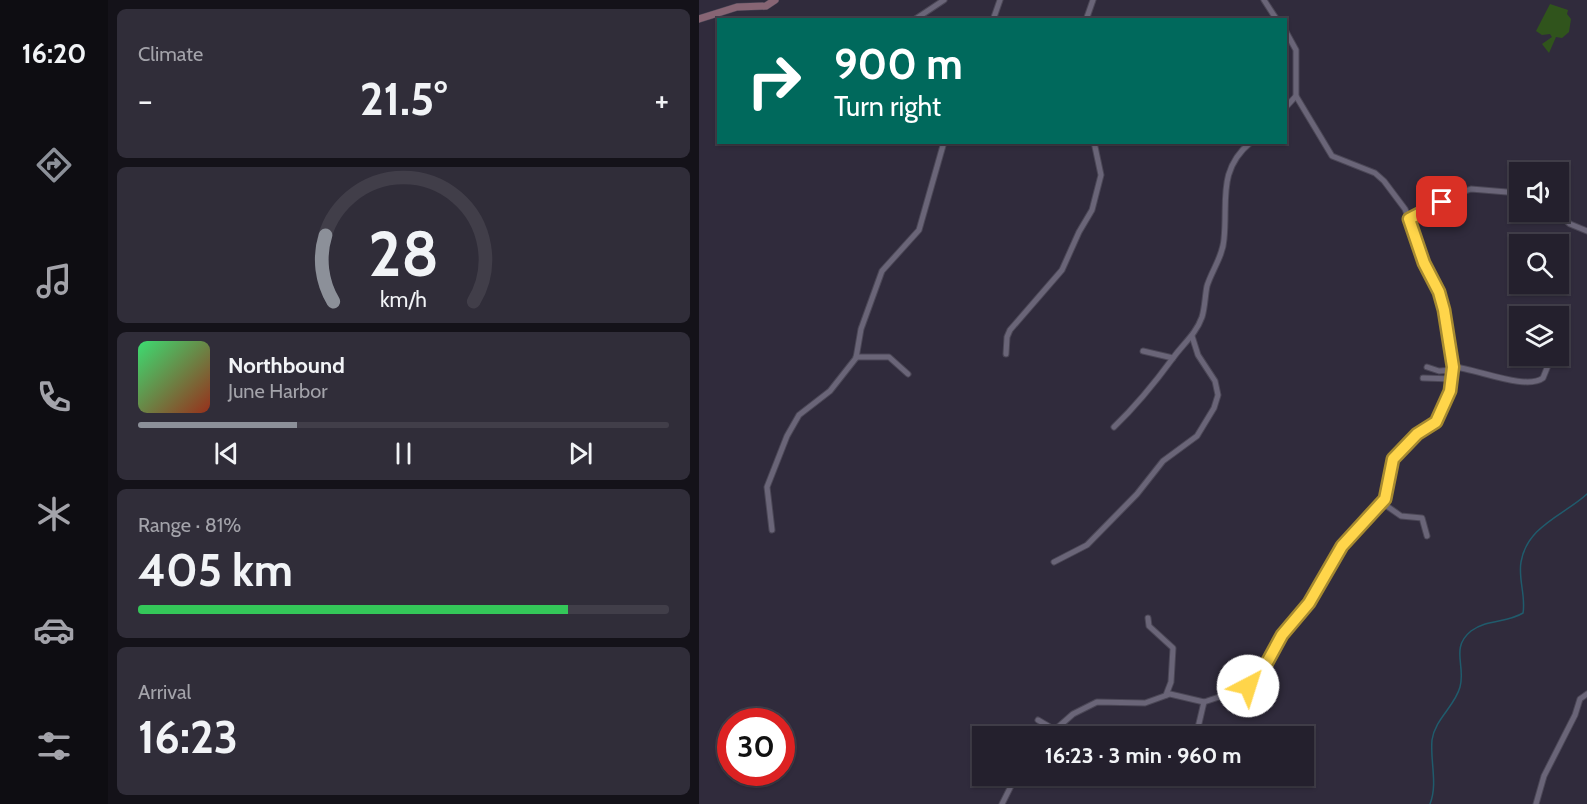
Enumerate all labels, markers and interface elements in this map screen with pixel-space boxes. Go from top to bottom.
text: 16:20 [22,37,86,70]
text: 900 m [834,38,963,90]
text: Climate [138,42,203,66]
icon: right [735,42,813,120]
text: 21.5° [360,72,447,126]
text: − [138,80,153,120]
text: + [654,80,669,120]
text: Turn right [834,90,941,123]
icon: directions [33,144,75,186]
map controls [1509,162,1569,366]
button: sound [1509,162,1569,222]
pin [1416,176,1467,227]
icon: arrive [1425,185,1458,218]
text: 28 [368,216,439,292]
button: search [1509,234,1569,294]
icon: music [33,260,75,302]
text: km/h [380,286,427,312]
button: layers [1509,306,1569,366]
text: Northbound [228,352,345,379]
icon: phone [33,376,75,418]
text: June Harbor [228,379,328,403]
icon: previous [210,437,243,470]
icon: pause [387,437,420,470]
icon: next [564,437,597,470]
icon: climate [33,493,75,535]
text: Range · 81% [138,513,241,537]
text: 405 km [138,543,293,597]
icon: car [33,609,75,651]
position arrow [1216,654,1280,718]
text: Arrival [138,680,191,704]
speed limit sign: 30 [717,708,795,786]
text: 16:23 [138,710,238,764]
icon: filters [33,725,75,767]
text: 16:23 · 3 min · 960 m [1045,742,1241,769]

